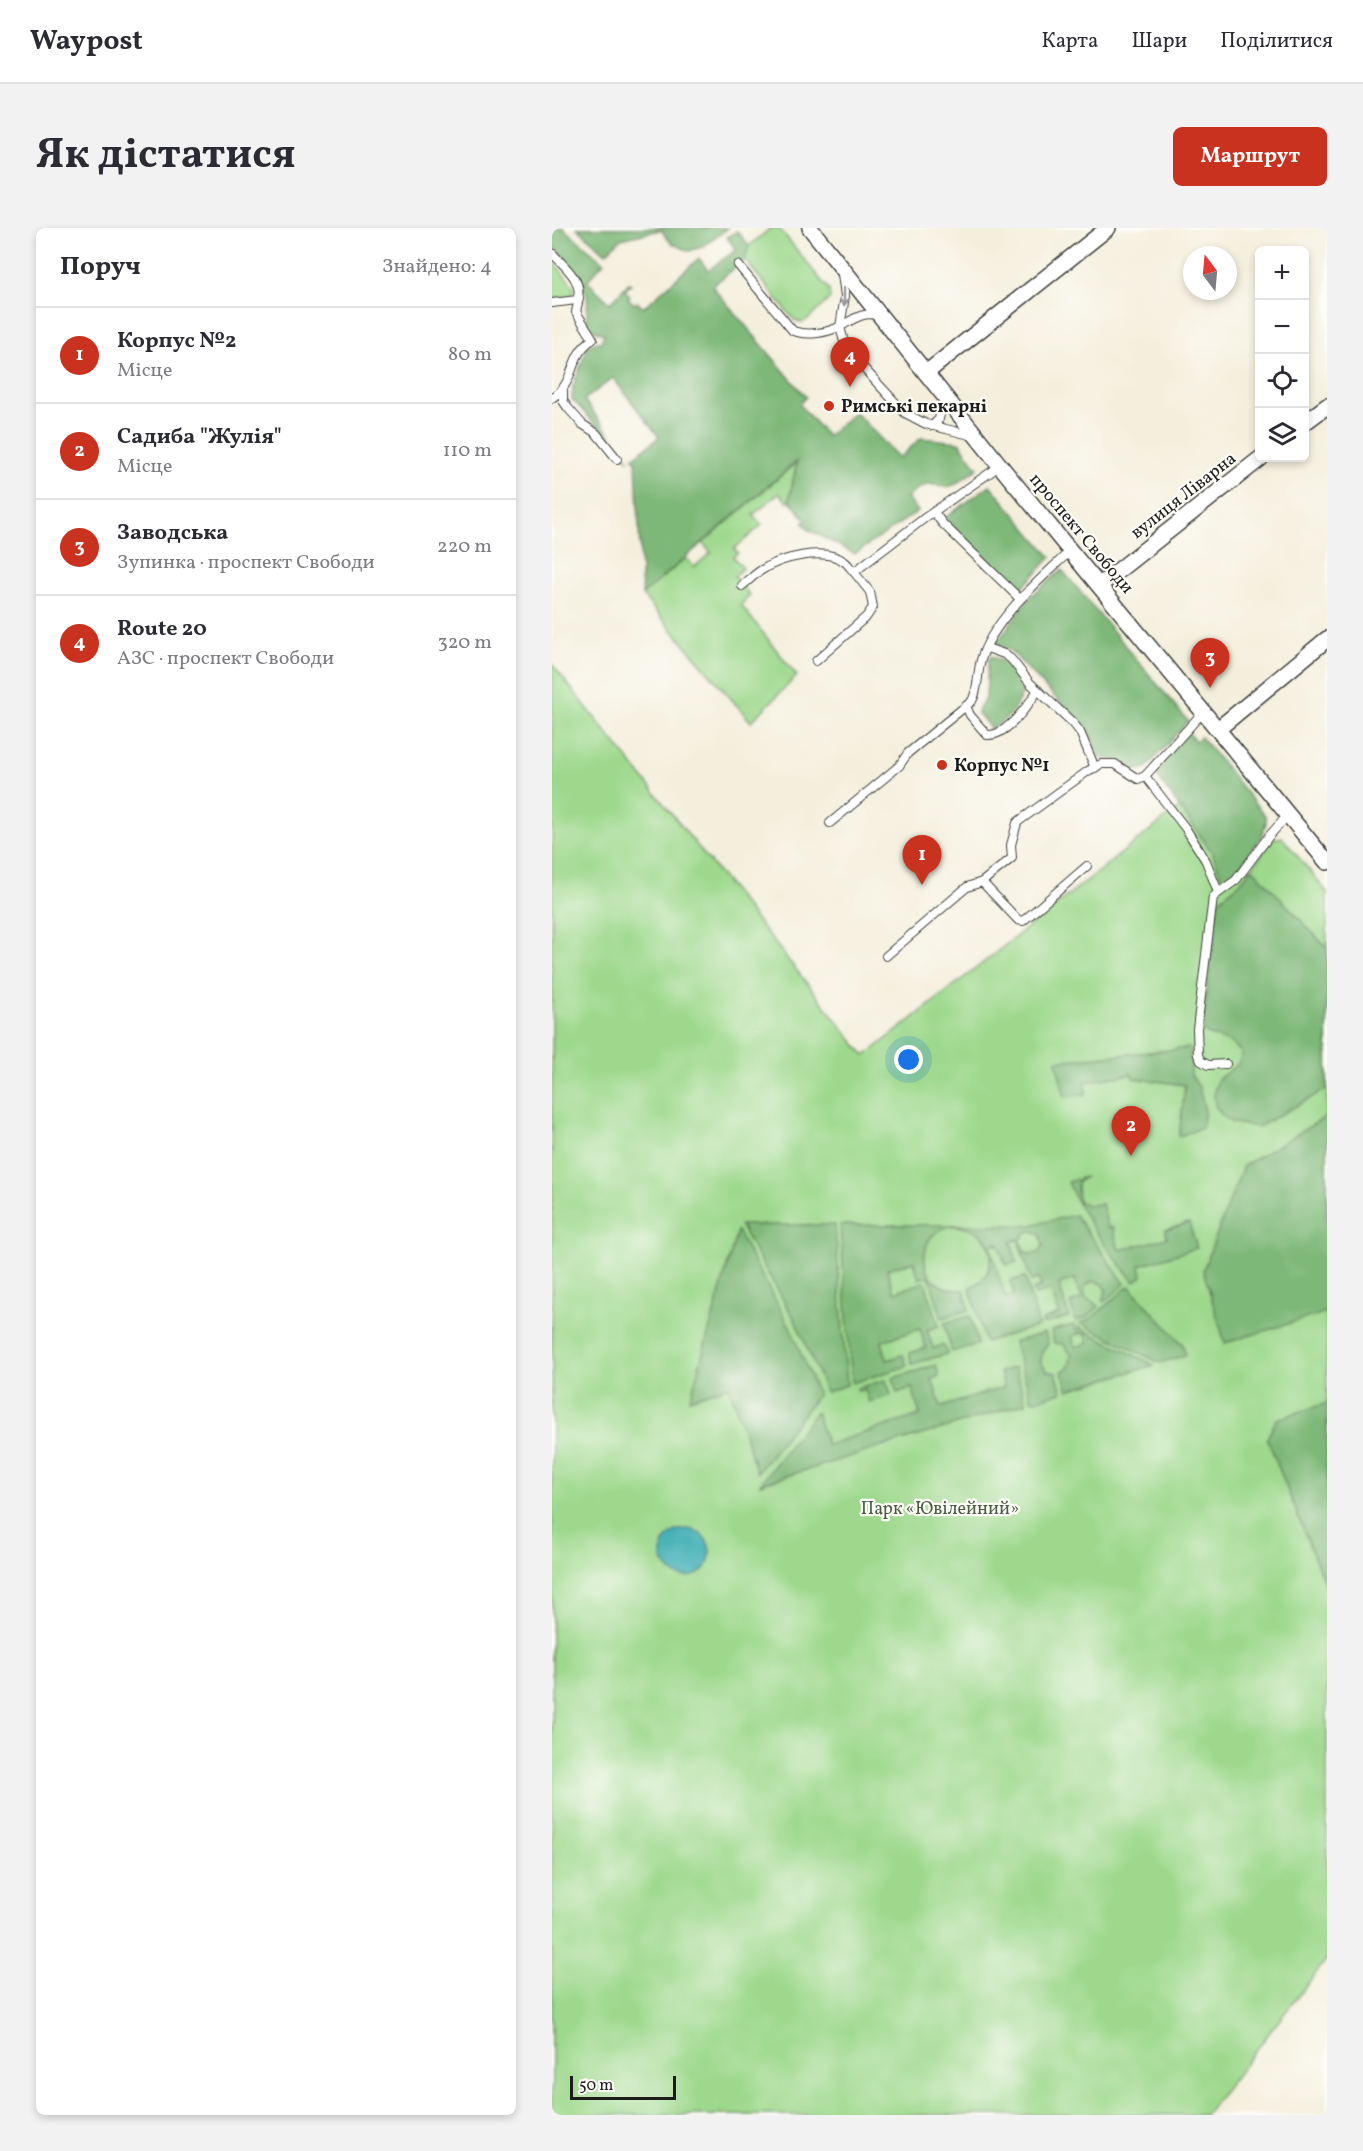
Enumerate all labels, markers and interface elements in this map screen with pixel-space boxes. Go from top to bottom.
text: Waypost [30,22,143,61]
text: Карта [1041,27,1098,56]
text: Шари [1131,27,1187,56]
text: Поділитися [1220,27,1333,56]
text: Як дістатися [36,127,296,186]
button: Маршрут [1173,127,1327,186]
north arrow [1183,246,1237,300]
map controls [1255,246,1309,462]
button: + [1255,246,1309,300]
text: Поруч [60,249,141,285]
text: Знайдено: 4 [382,253,492,281]
one-way arrow [838,286,850,306]
button: − [1255,300,1309,354]
text: Корпус №2 [117,326,236,357]
pin: 4 [830,338,870,387]
text: 1 [75,341,84,369]
text: 80 m [448,341,492,369]
button: locate [1255,354,1309,408]
text: Місце [117,357,172,385]
place label: Римські пекарні [841,395,987,420]
marker: Римські пекарні [822,399,836,413]
button: layers [1255,408,1309,462]
text: Садиба "Жулія" [117,422,282,453]
text: 2 [74,437,85,465]
text: 110 m [443,437,492,465]
street label: вулиця Ліварна [1126,447,1242,545]
text: Місце [117,453,172,481]
street label: проспект Свободи [1023,468,1139,600]
text: Заводська [117,518,228,549]
text: 3 [74,533,85,561]
text: 220 m [437,533,492,561]
text: Зупинка · проспект Свободи [117,549,375,577]
text: Route 20 [117,614,207,645]
text: 4 [73,629,86,657]
text: 320 m [437,629,492,657]
pin: 3 [1190,638,1230,688]
text: АЗС · проспект Свободи [117,645,334,673]
place label: Корпус №1 [954,754,1050,779]
marker: Корпус №1 [935,758,949,772]
pin: 1 [902,836,941,885]
your location [894,1045,923,1074]
pin: 2 [1112,1106,1150,1156]
park label: Парк «Ювілейний» [861,1497,1019,1522]
scale bar [570,2073,676,2100]
text: 50 m [579,2075,613,2097]

